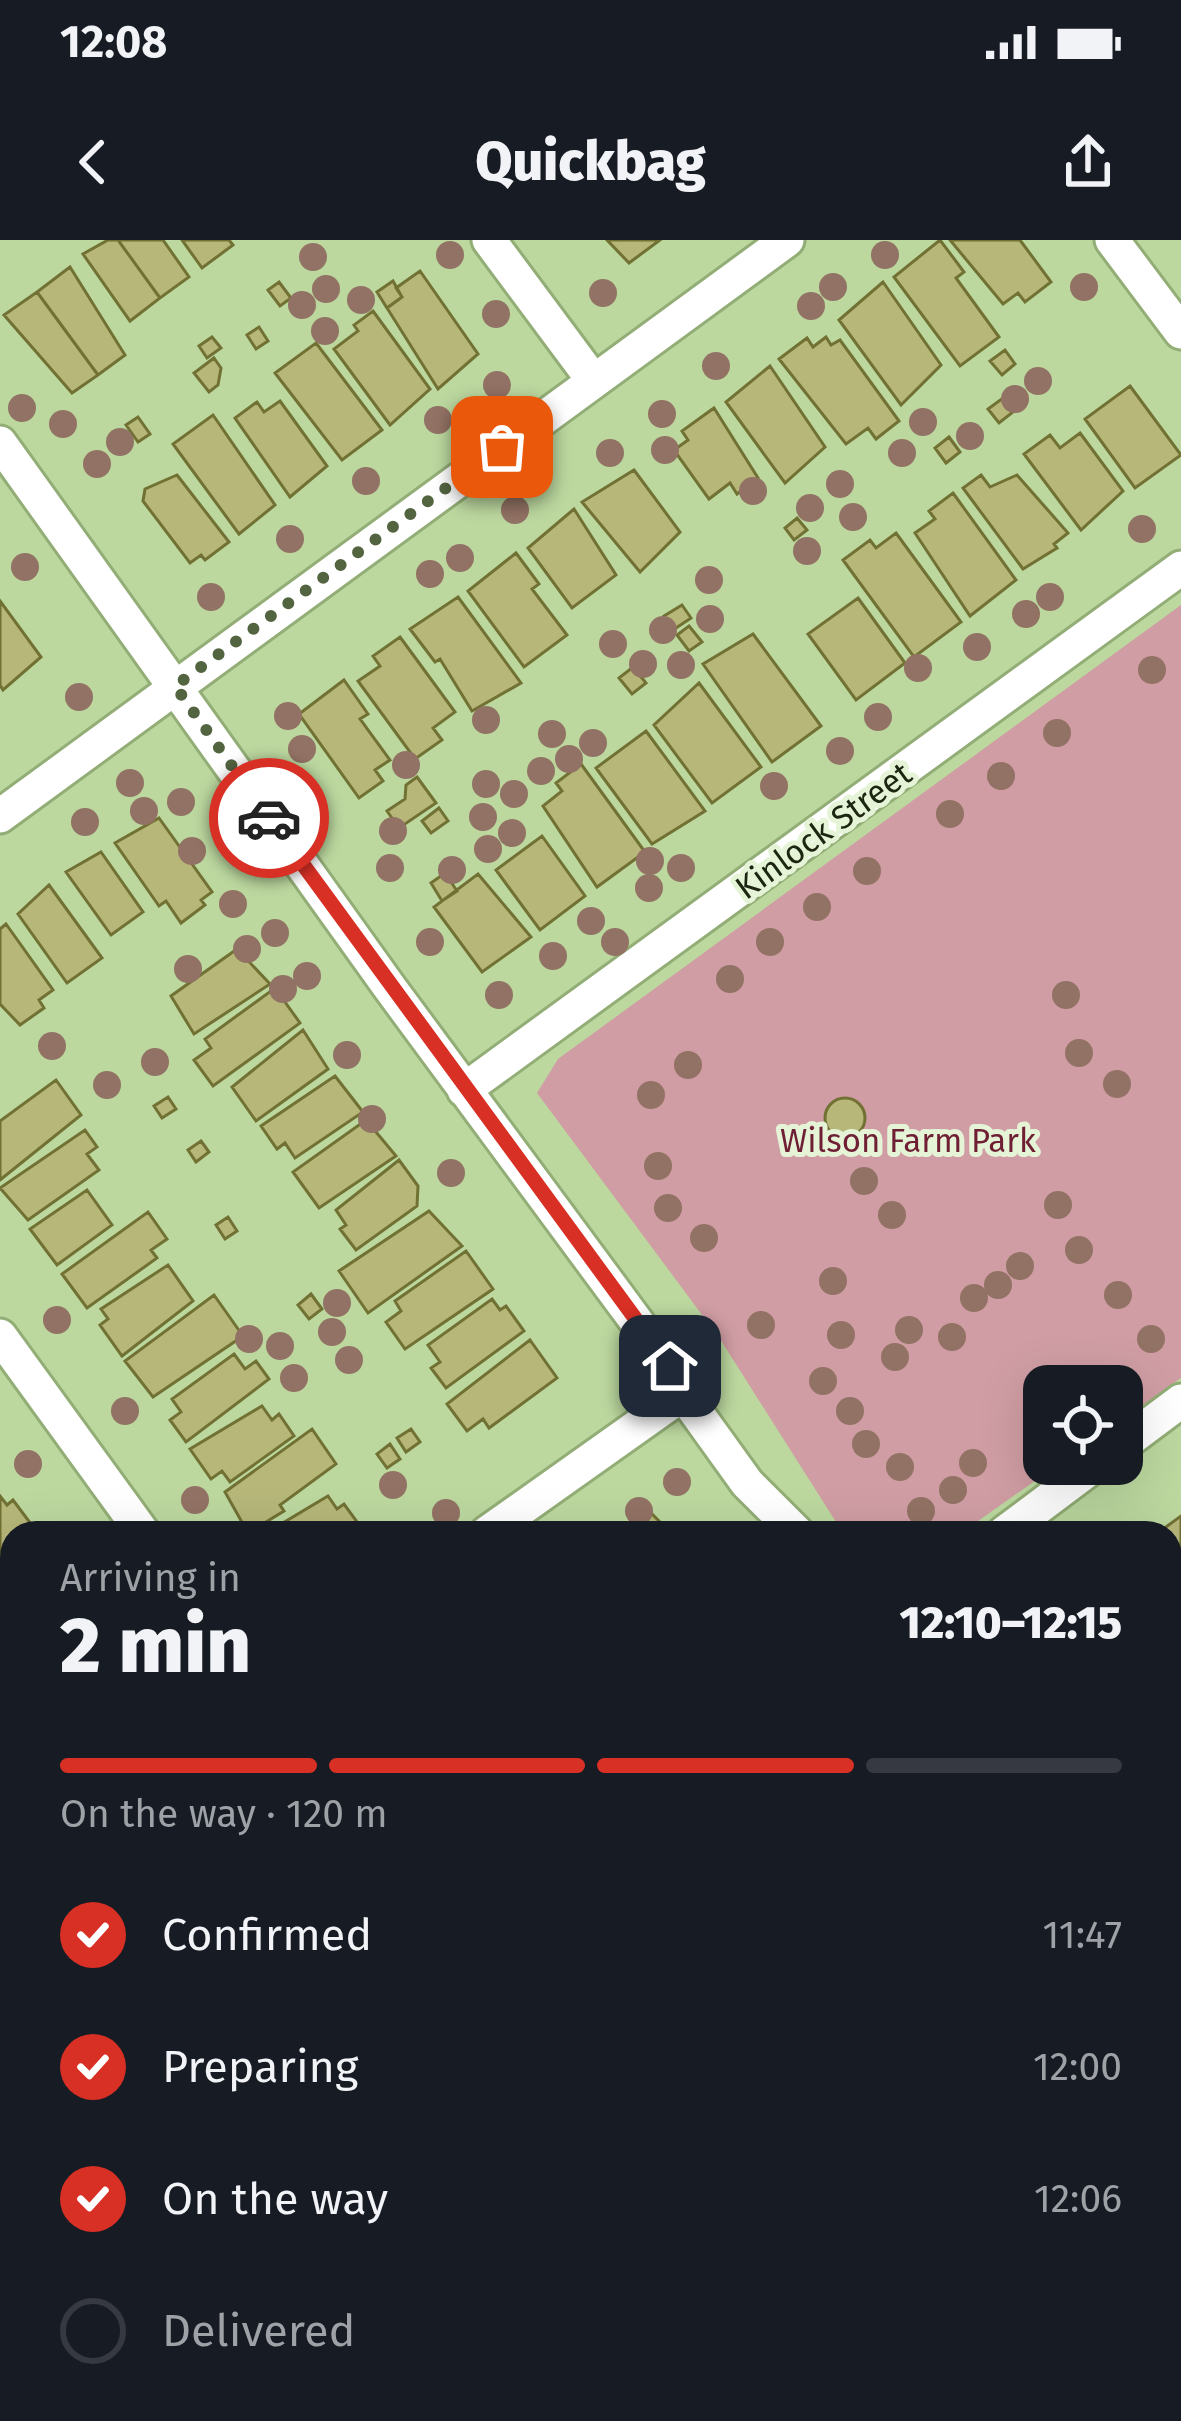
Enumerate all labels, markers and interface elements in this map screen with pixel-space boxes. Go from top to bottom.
text: 12:08 [60,15,167,69]
icon: back [60,129,126,195]
icon: share [1055,129,1121,195]
text: Quickbag [475,130,706,194]
pin [451,396,553,498]
icon: bag [469,414,535,480]
street label: Kinlock Street [728,754,919,908]
courier [209,758,329,878]
icon: car [236,785,302,851]
park label: Wilson Farm Park [780,1121,1036,1161]
pin [619,1315,721,1417]
icon: home [637,1333,703,1399]
map controls [1023,1365,1143,1485]
button: locate [1023,1365,1143,1485]
text: Arriving in [60,1555,241,1601]
text: 12:10–12:15 [900,1596,1122,1650]
text: 2 min [60,1599,251,1693]
text: On the way · 120 m [60,1791,388,1837]
icon: check [60,1902,126,1968]
text: Confirmed [162,1908,372,1962]
text: 11:47 [1042,1912,1122,1958]
icon: check [60,2034,126,2100]
text: Preparing [162,2040,358,2094]
text: 12:00 [1033,2044,1122,2090]
icon: check [60,2166,126,2232]
text: On the way [162,2172,388,2226]
text: 12:06 [1034,2176,1122,2222]
text: Delivered [162,2304,355,2358]

